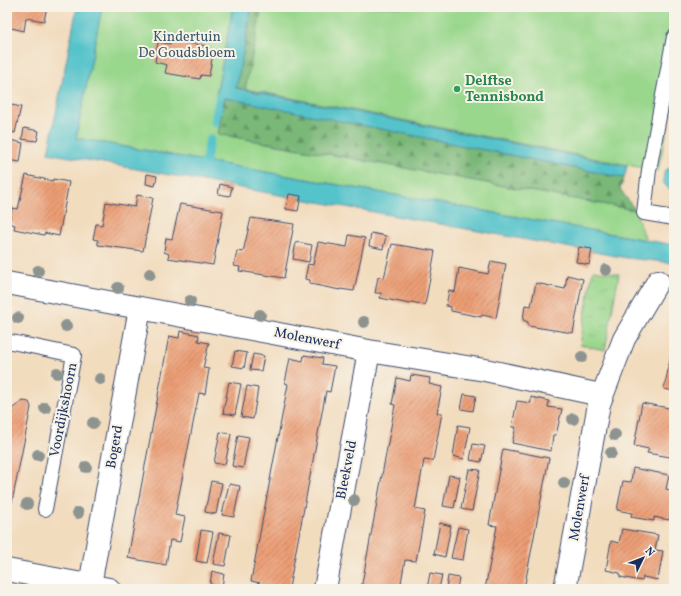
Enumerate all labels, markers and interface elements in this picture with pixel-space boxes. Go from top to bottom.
park label: Kindertuin De Goudsbloem [138,28,236,63]
place label: Delftse Tennisbond [465,72,544,107]
marker: Delftse Tennisbond [452,84,462,94]
street label: Molenwerf [272,323,343,355]
street label: Voordijkshoorn [46,361,82,459]
street label: Bogerd [102,424,128,470]
street label: Bleekveld [332,439,362,501]
street label: Molenwerf [565,472,595,542]
north arrow [623,538,663,578]
text: N [641,544,657,560]

